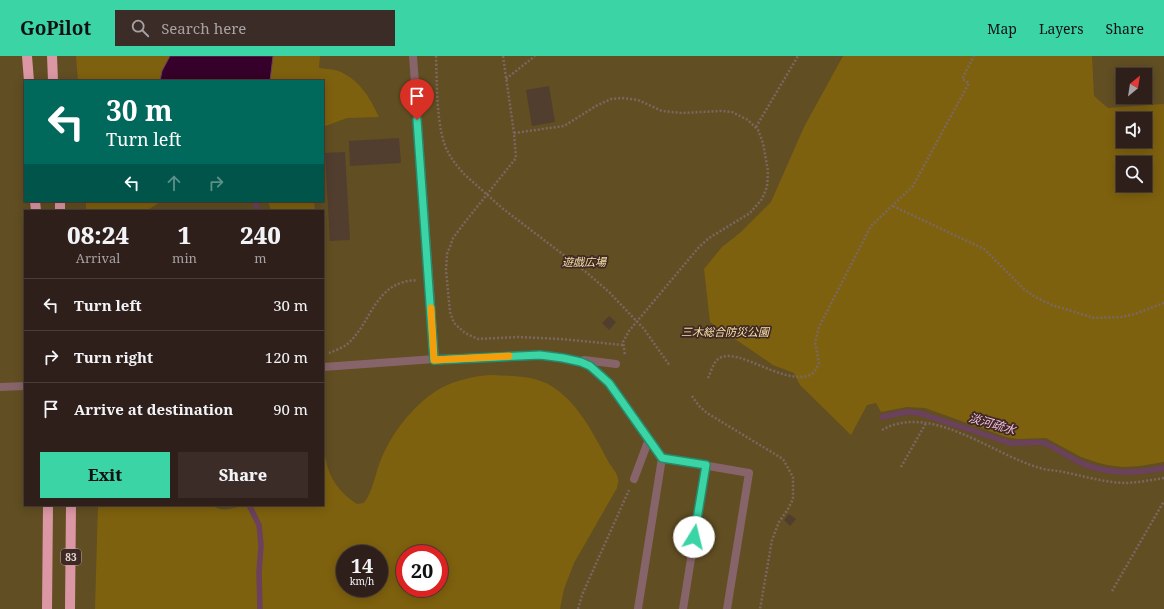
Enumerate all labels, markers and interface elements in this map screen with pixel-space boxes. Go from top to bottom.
search box [115,10,395,46]
text: GoPilot [20,15,91,41]
icon: search [129,17,151,39]
text: Search here [161,18,246,38]
text: Map [987,19,1017,38]
text: Layers [1039,19,1084,38]
text: Share [1106,19,1144,38]
north arrow [1116,68,1152,104]
map controls [1116,68,1152,192]
pin [400,79,434,120]
icon: arrive [406,85,428,107]
text: 30 m [106,91,173,129]
icon: left [40,96,92,148]
button: sound [1116,112,1152,148]
text: Turn left [106,127,181,151]
button: search [1116,156,1152,192]
icon: left [121,172,143,194]
icon: ahead [163,172,185,194]
icon: right [205,172,227,194]
text: 08:24 [67,218,129,251]
text: 1 [178,218,191,251]
text: 240 [240,218,281,251]
text: Arrival [76,249,120,267]
text: min [172,249,197,267]
text: m [254,249,267,267]
park label: 遊戯広場 [562,254,608,269]
icon: left [40,294,62,316]
text: Turn left [74,295,142,315]
text: 30 m [273,295,308,315]
park label: 三木総合防災公園 [681,324,771,339]
icon: right [40,346,62,368]
text: Turn right [74,347,153,367]
text: 120 m [265,347,308,367]
icon: arrive [40,398,62,420]
text: Arrive at destination [74,399,233,419]
text: 90 m [273,399,308,419]
water label: 淡河疏水 [967,409,1019,439]
button: Exit [40,452,170,498]
button: Share [178,452,308,498]
position arrow [673,516,715,558]
speed limit sign: 20 [396,545,448,597]
road number: 83 [61,549,81,565]
text: 14 [351,552,373,579]
text: km/h [350,574,374,588]

